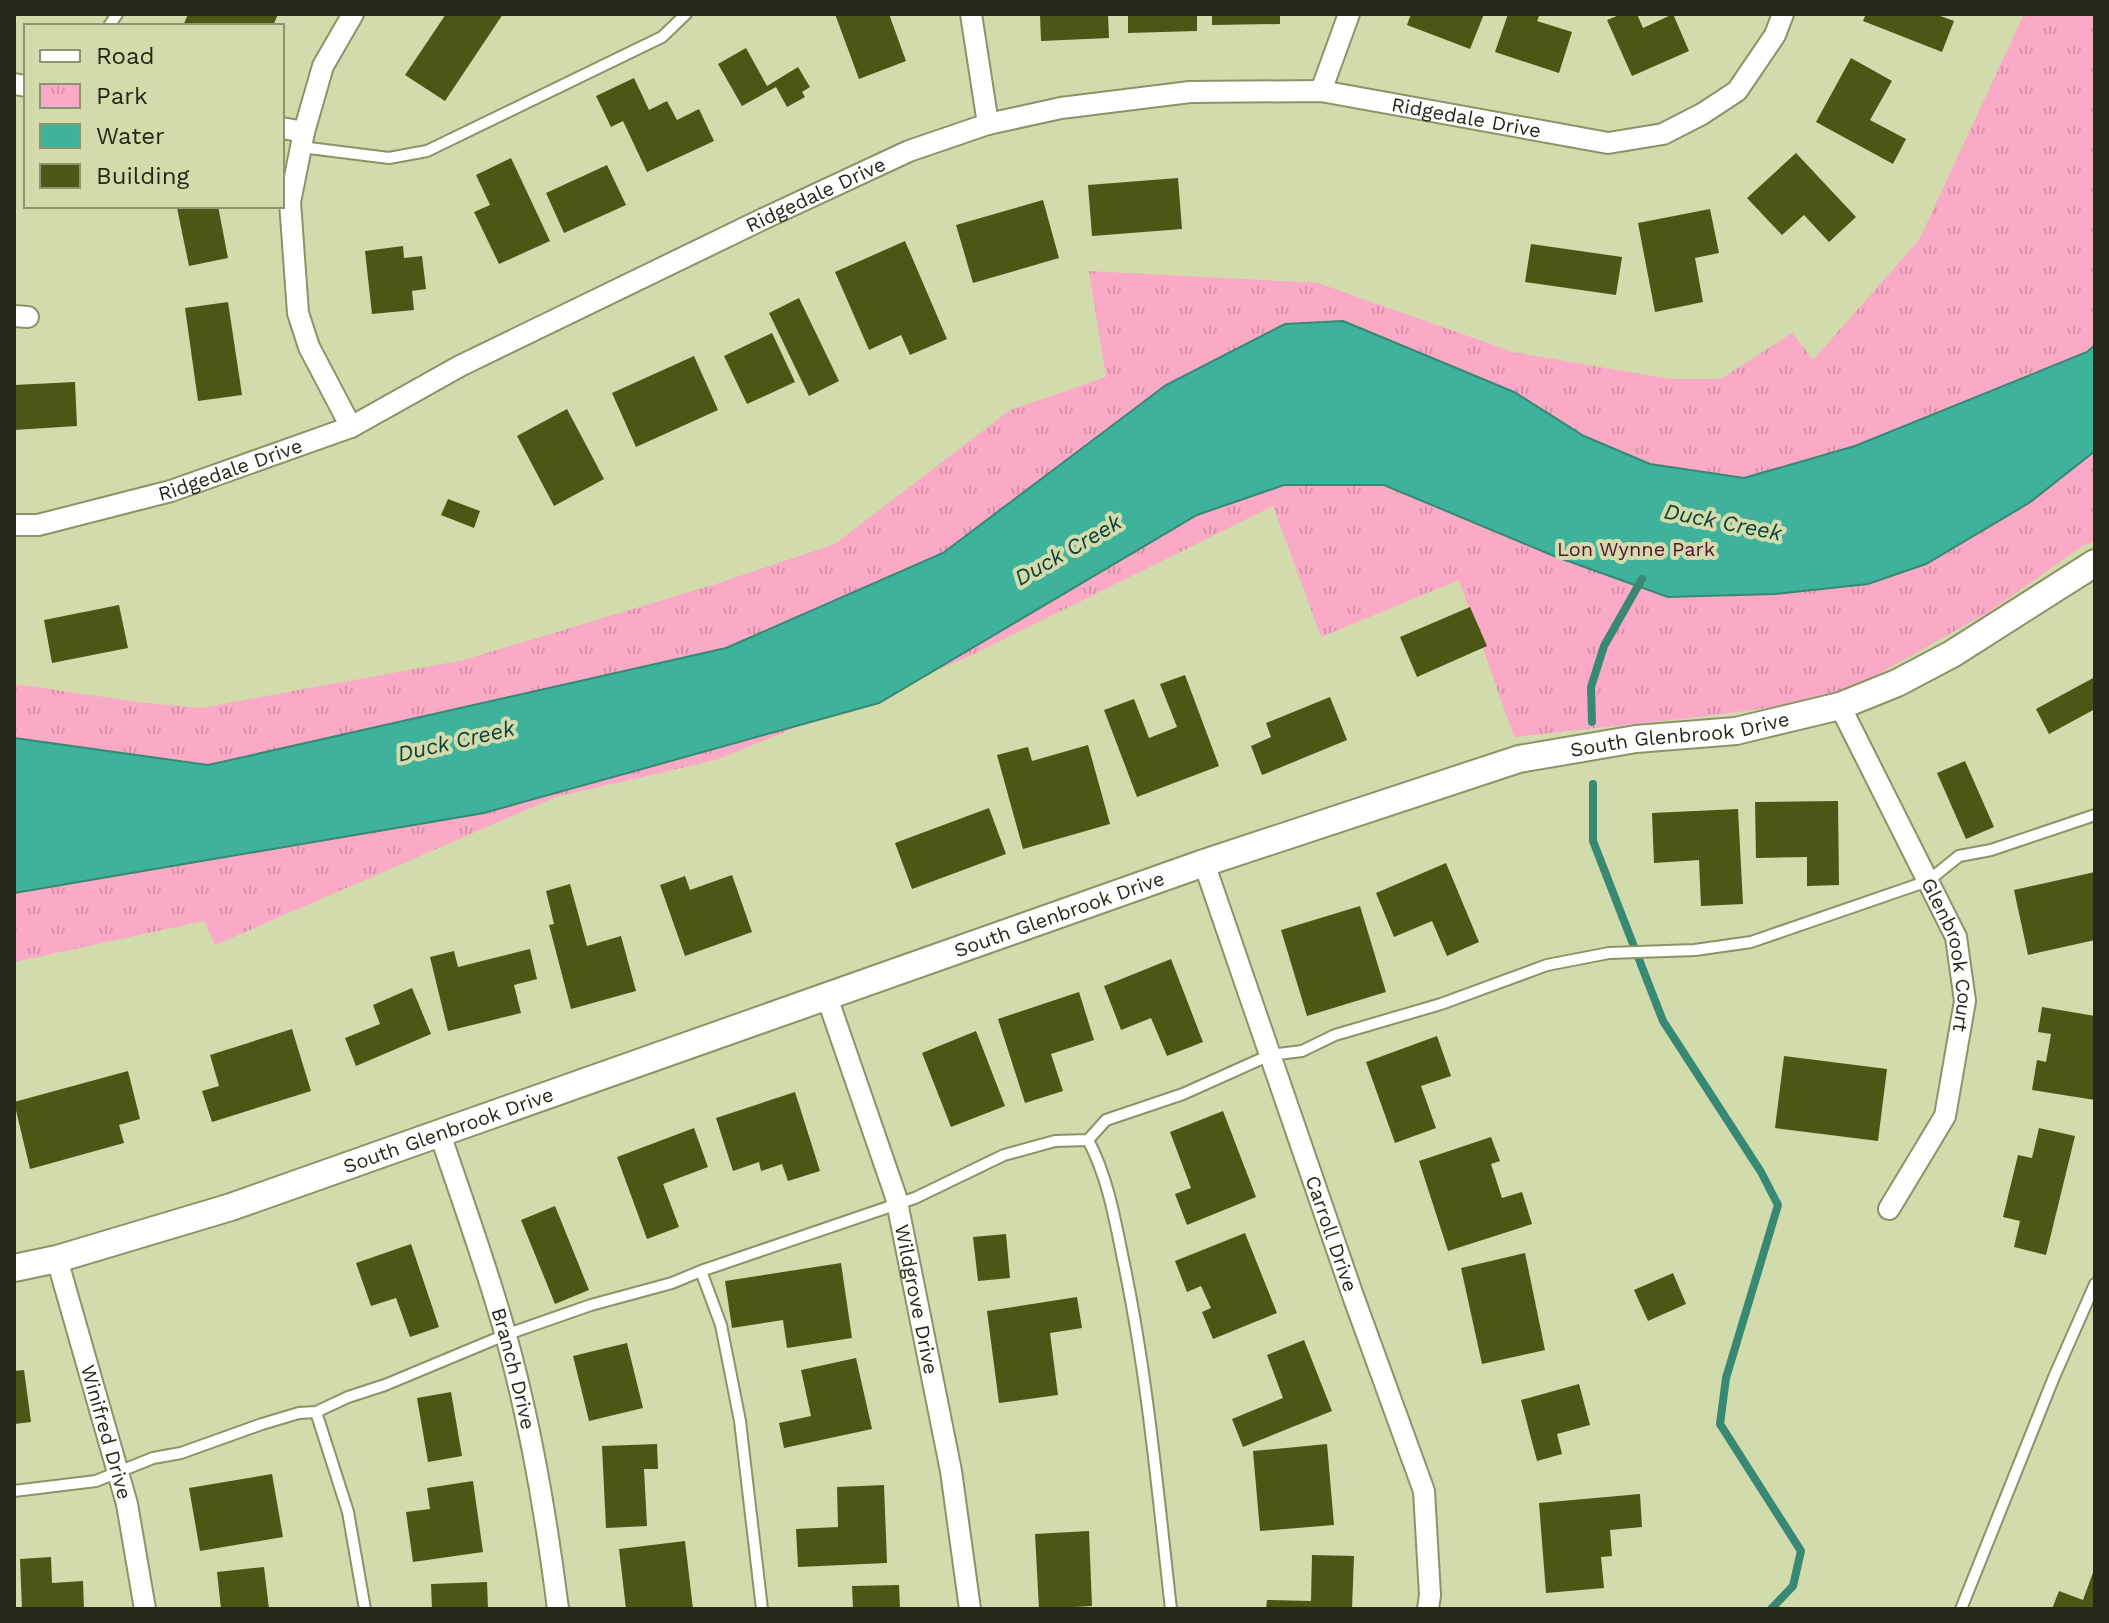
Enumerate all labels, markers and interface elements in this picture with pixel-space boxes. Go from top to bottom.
legend [24,24,284,208]
text: Road [96,42,155,70]
text: Park [96,82,148,110]
street label: Ridgedale Drive [1390,92,1543,143]
text: Water [96,122,165,150]
street label: Ridgedale Drive [742,152,889,238]
text: Building [96,162,189,190]
street label: Ridgedale Drive [155,433,305,506]
water label: Duck Creek [1662,498,1785,546]
water label: Duck Creek [1010,509,1127,591]
park label: Lon Wynne Park [1557,537,1715,561]
street label: South Glenbrook Drive [1568,707,1792,762]
water label: Duck Creek [395,715,518,767]
street label: South Glenbrook Drive [951,866,1168,962]
street label: Glenbrook Court [1916,874,1977,1034]
street label: South Glenbrook Drive [340,1082,557,1178]
street label: Carroll Drive [1301,1172,1363,1295]
street label: Wildgrove Drive [890,1222,943,1376]
street label: Branch Drive [486,1305,540,1432]
street label: Winifred Drive [76,1362,137,1502]

